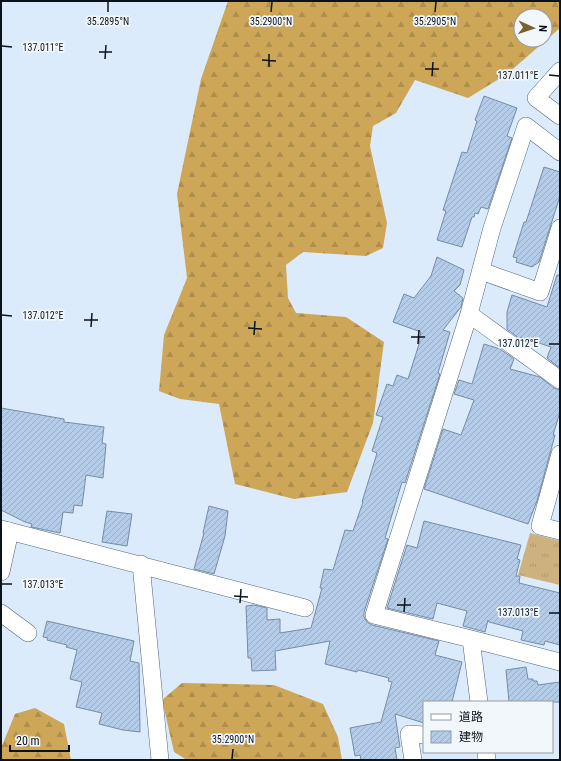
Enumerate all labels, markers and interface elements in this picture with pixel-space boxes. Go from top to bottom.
north arrow [513,8,553,48]
text: 35.2895°N [87,16,129,27]
text: 35.2900°N [250,16,292,27]
text: 35.2905°N [414,16,456,27]
text: N [536,25,549,32]
text: 137.011°E [23,42,64,53]
text: 137.011°E [498,70,539,81]
text: 137.012°E [23,310,64,321]
text: 137.012°E [498,338,539,349]
text: 137.013°E [23,579,64,590]
text: 137.013°E [498,607,539,618]
legend [423,701,553,753]
text: 道路 [459,710,483,724]
scale bar [10,727,69,753]
text: 建物 [459,730,483,744]
text: 20 m [16,734,40,748]
text: 35.2900°N [212,734,254,745]

